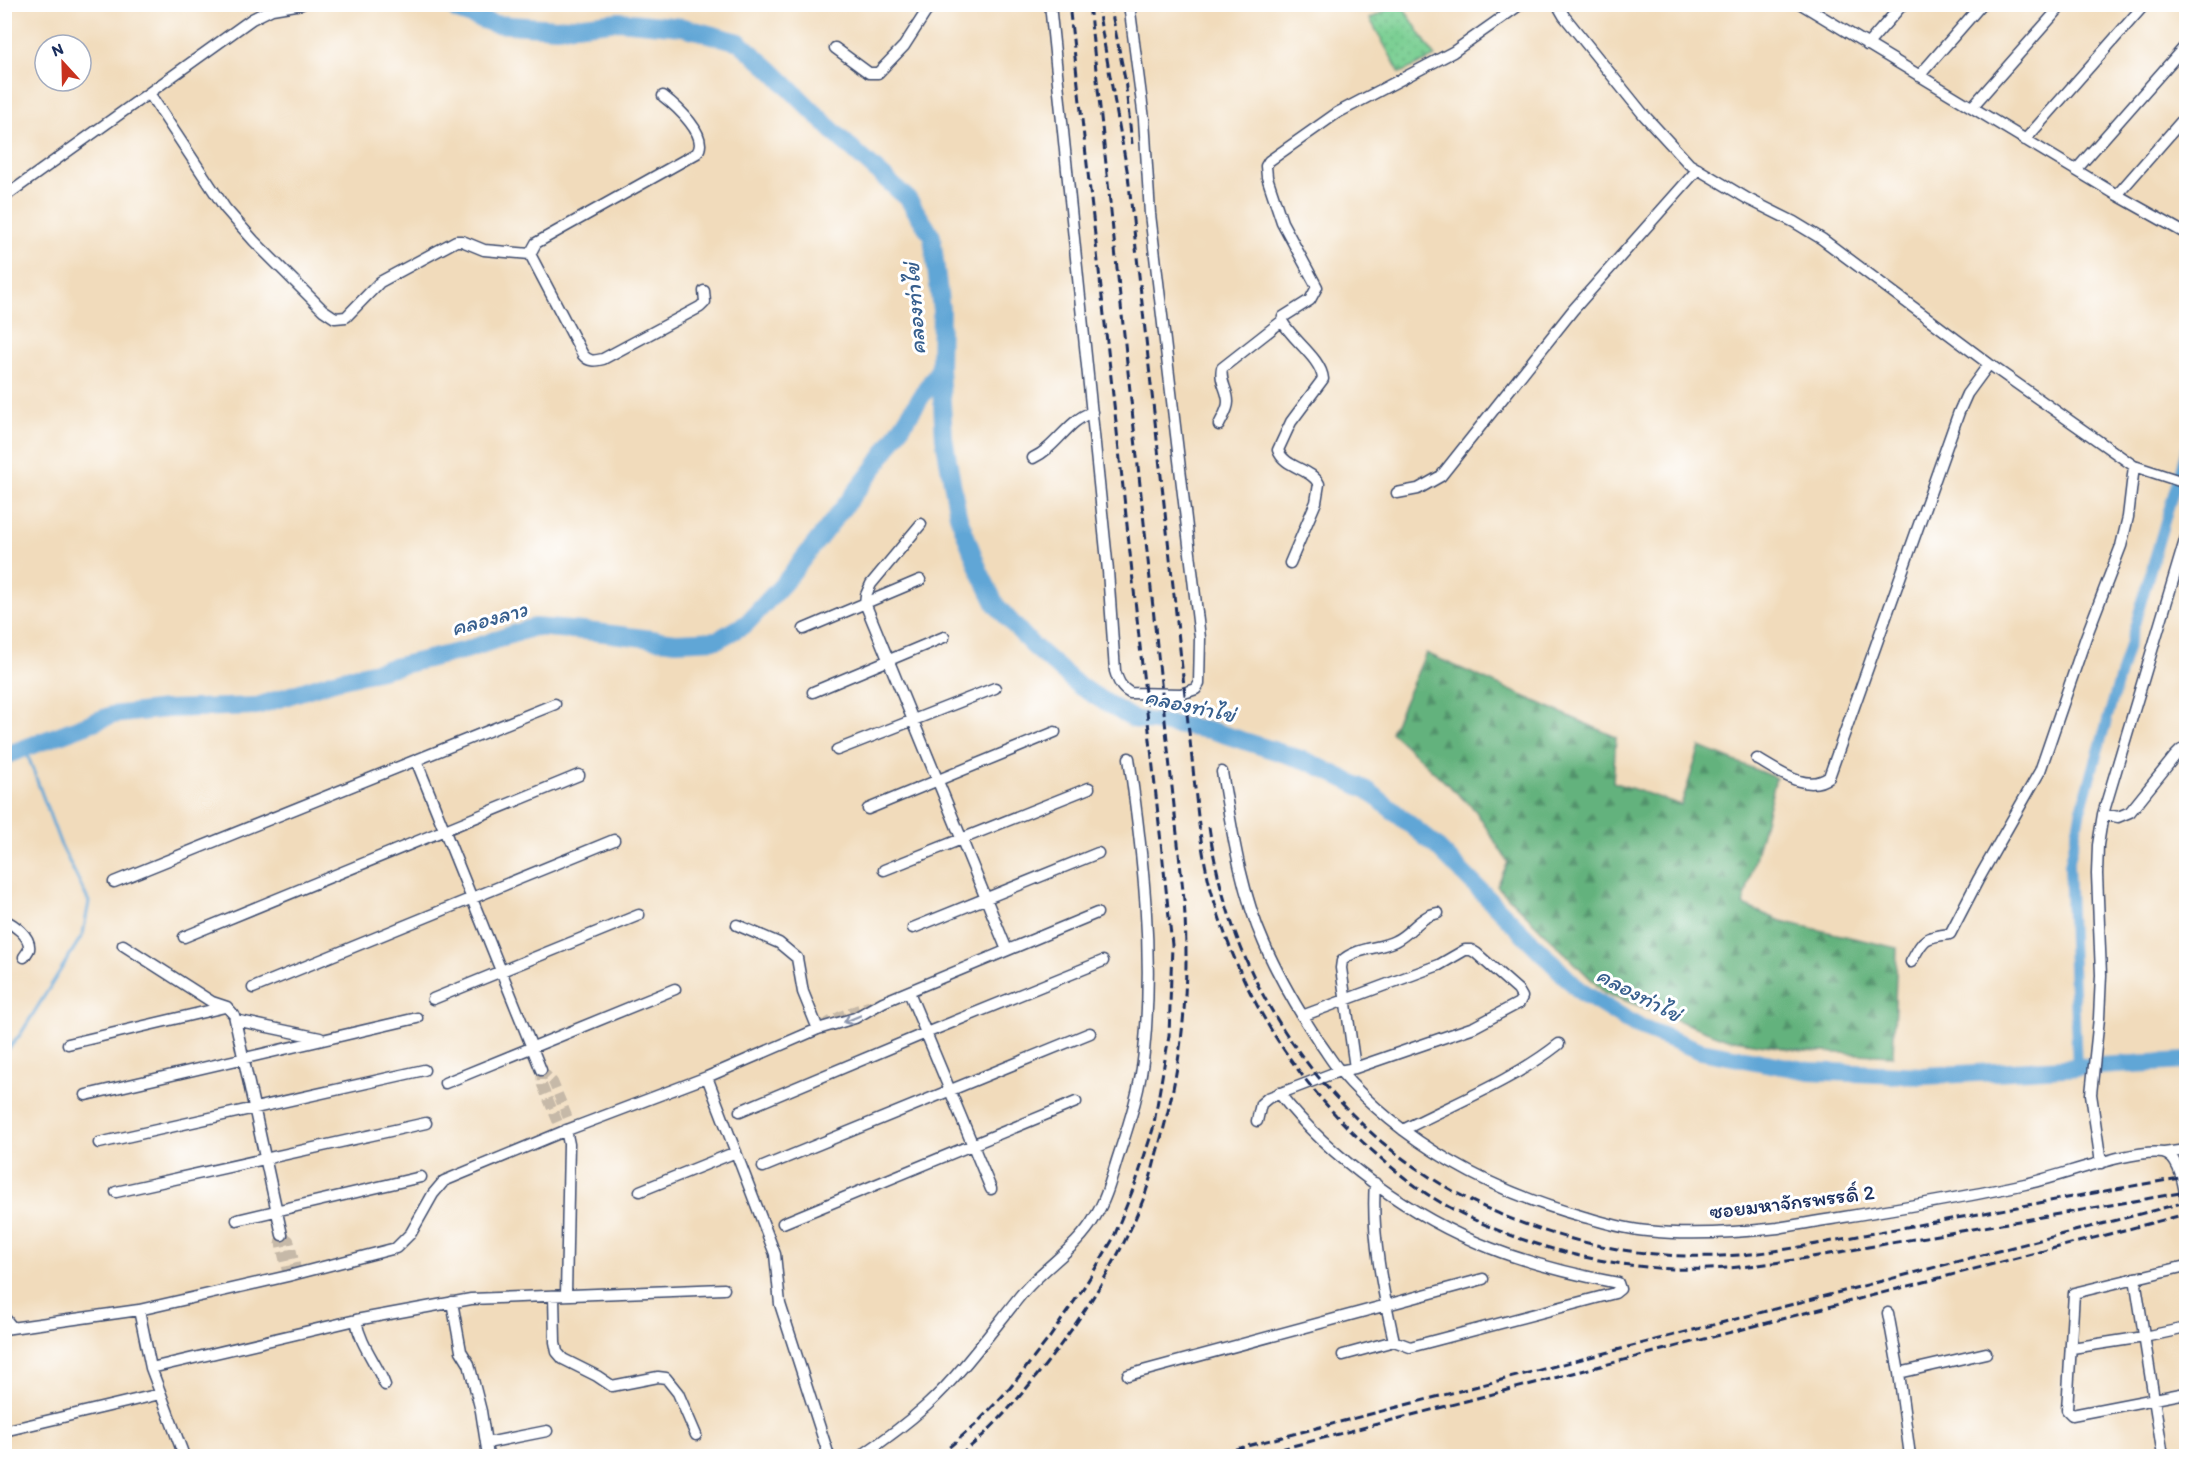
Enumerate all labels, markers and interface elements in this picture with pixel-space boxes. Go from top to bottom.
north arrow [33,33,93,93]
text: N [49,39,66,60]
water label: คลองท่าไข่ [898,259,931,356]
water label: คลองลาว [448,595,531,642]
water label: คลองท่าไข่ [1142,683,1241,729]
water label: คลองท่าไข่ [1592,961,1688,1029]
one-way arrow [843,1014,861,1025]
street label: ซอยมหาจักรพรรดิ์ 2 [1708,1178,1876,1224]

